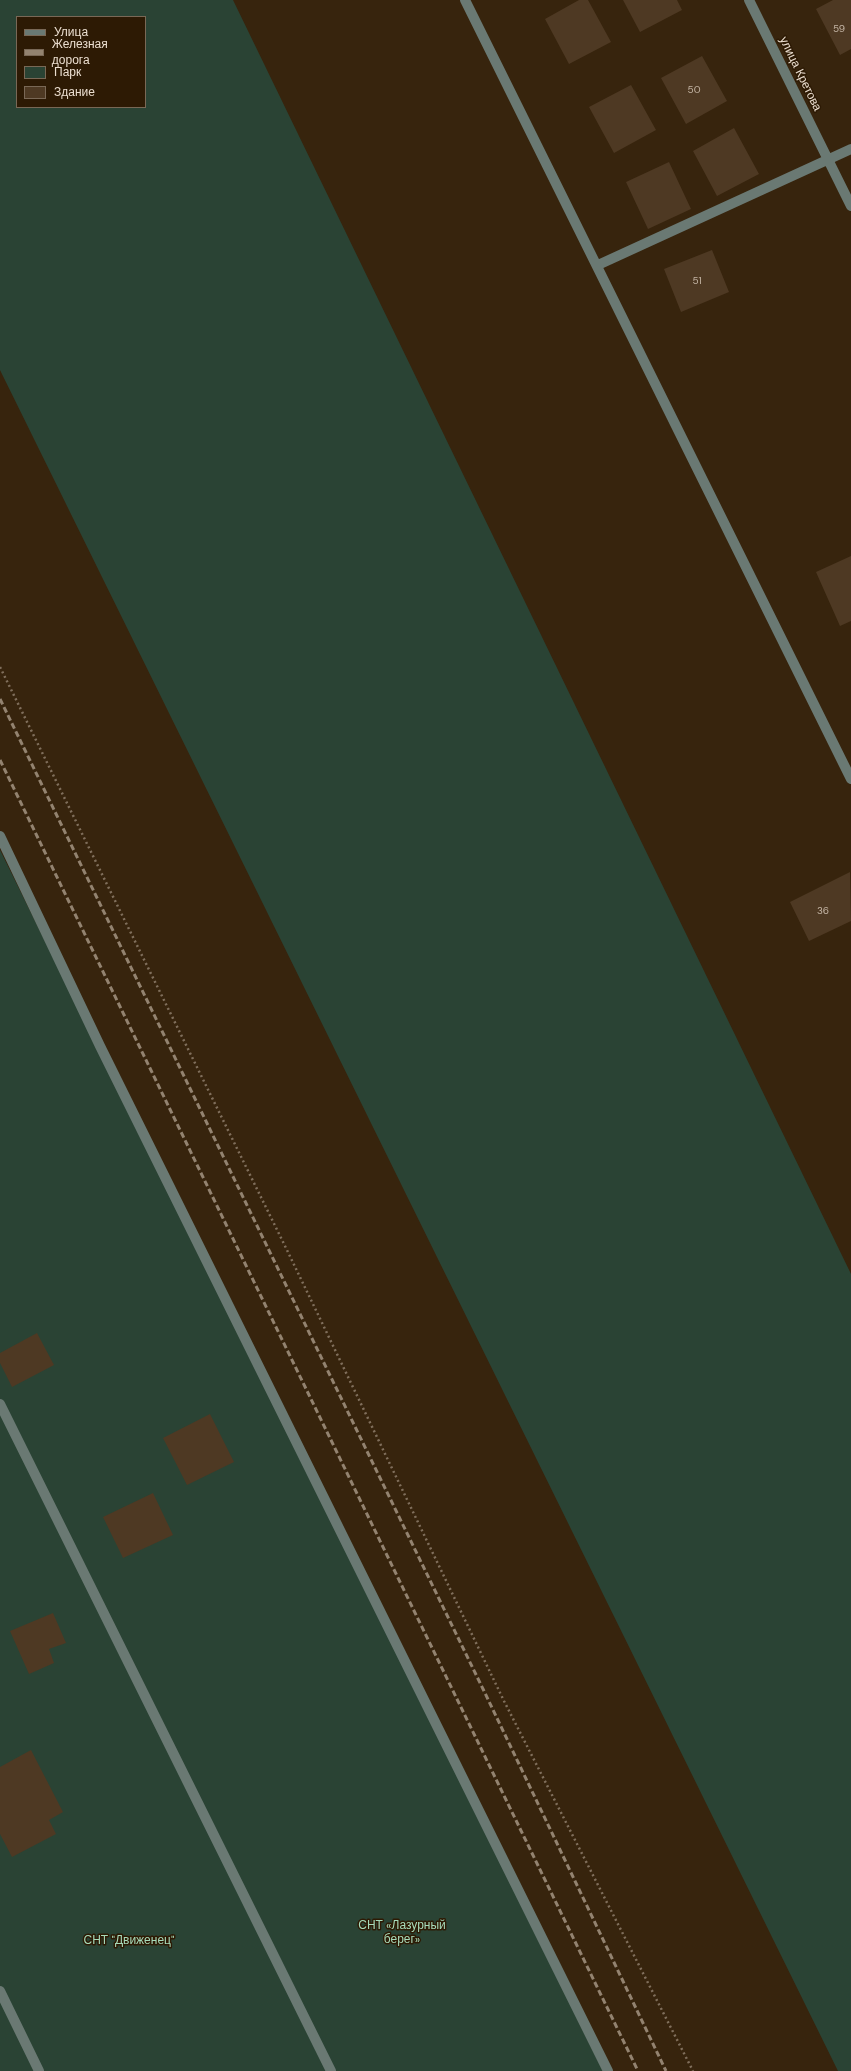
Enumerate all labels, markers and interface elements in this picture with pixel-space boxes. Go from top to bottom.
legend [16,16,146,108]
house number: 59 [833,23,845,35]
text: Улица [54,24,88,40]
street label: улица Кретова [776,34,824,114]
text: Железная дорога [52,36,108,68]
text: Парк [54,64,81,80]
text: Здание [54,84,95,100]
house number: 50 [688,84,700,96]
house number: 51 [692,275,702,287]
house number: 36 [817,905,829,917]
park label: СНТ «Лазурный берег» [358,1919,446,1947]
park label: СНТ "Движенец" [84,1934,174,1948]

